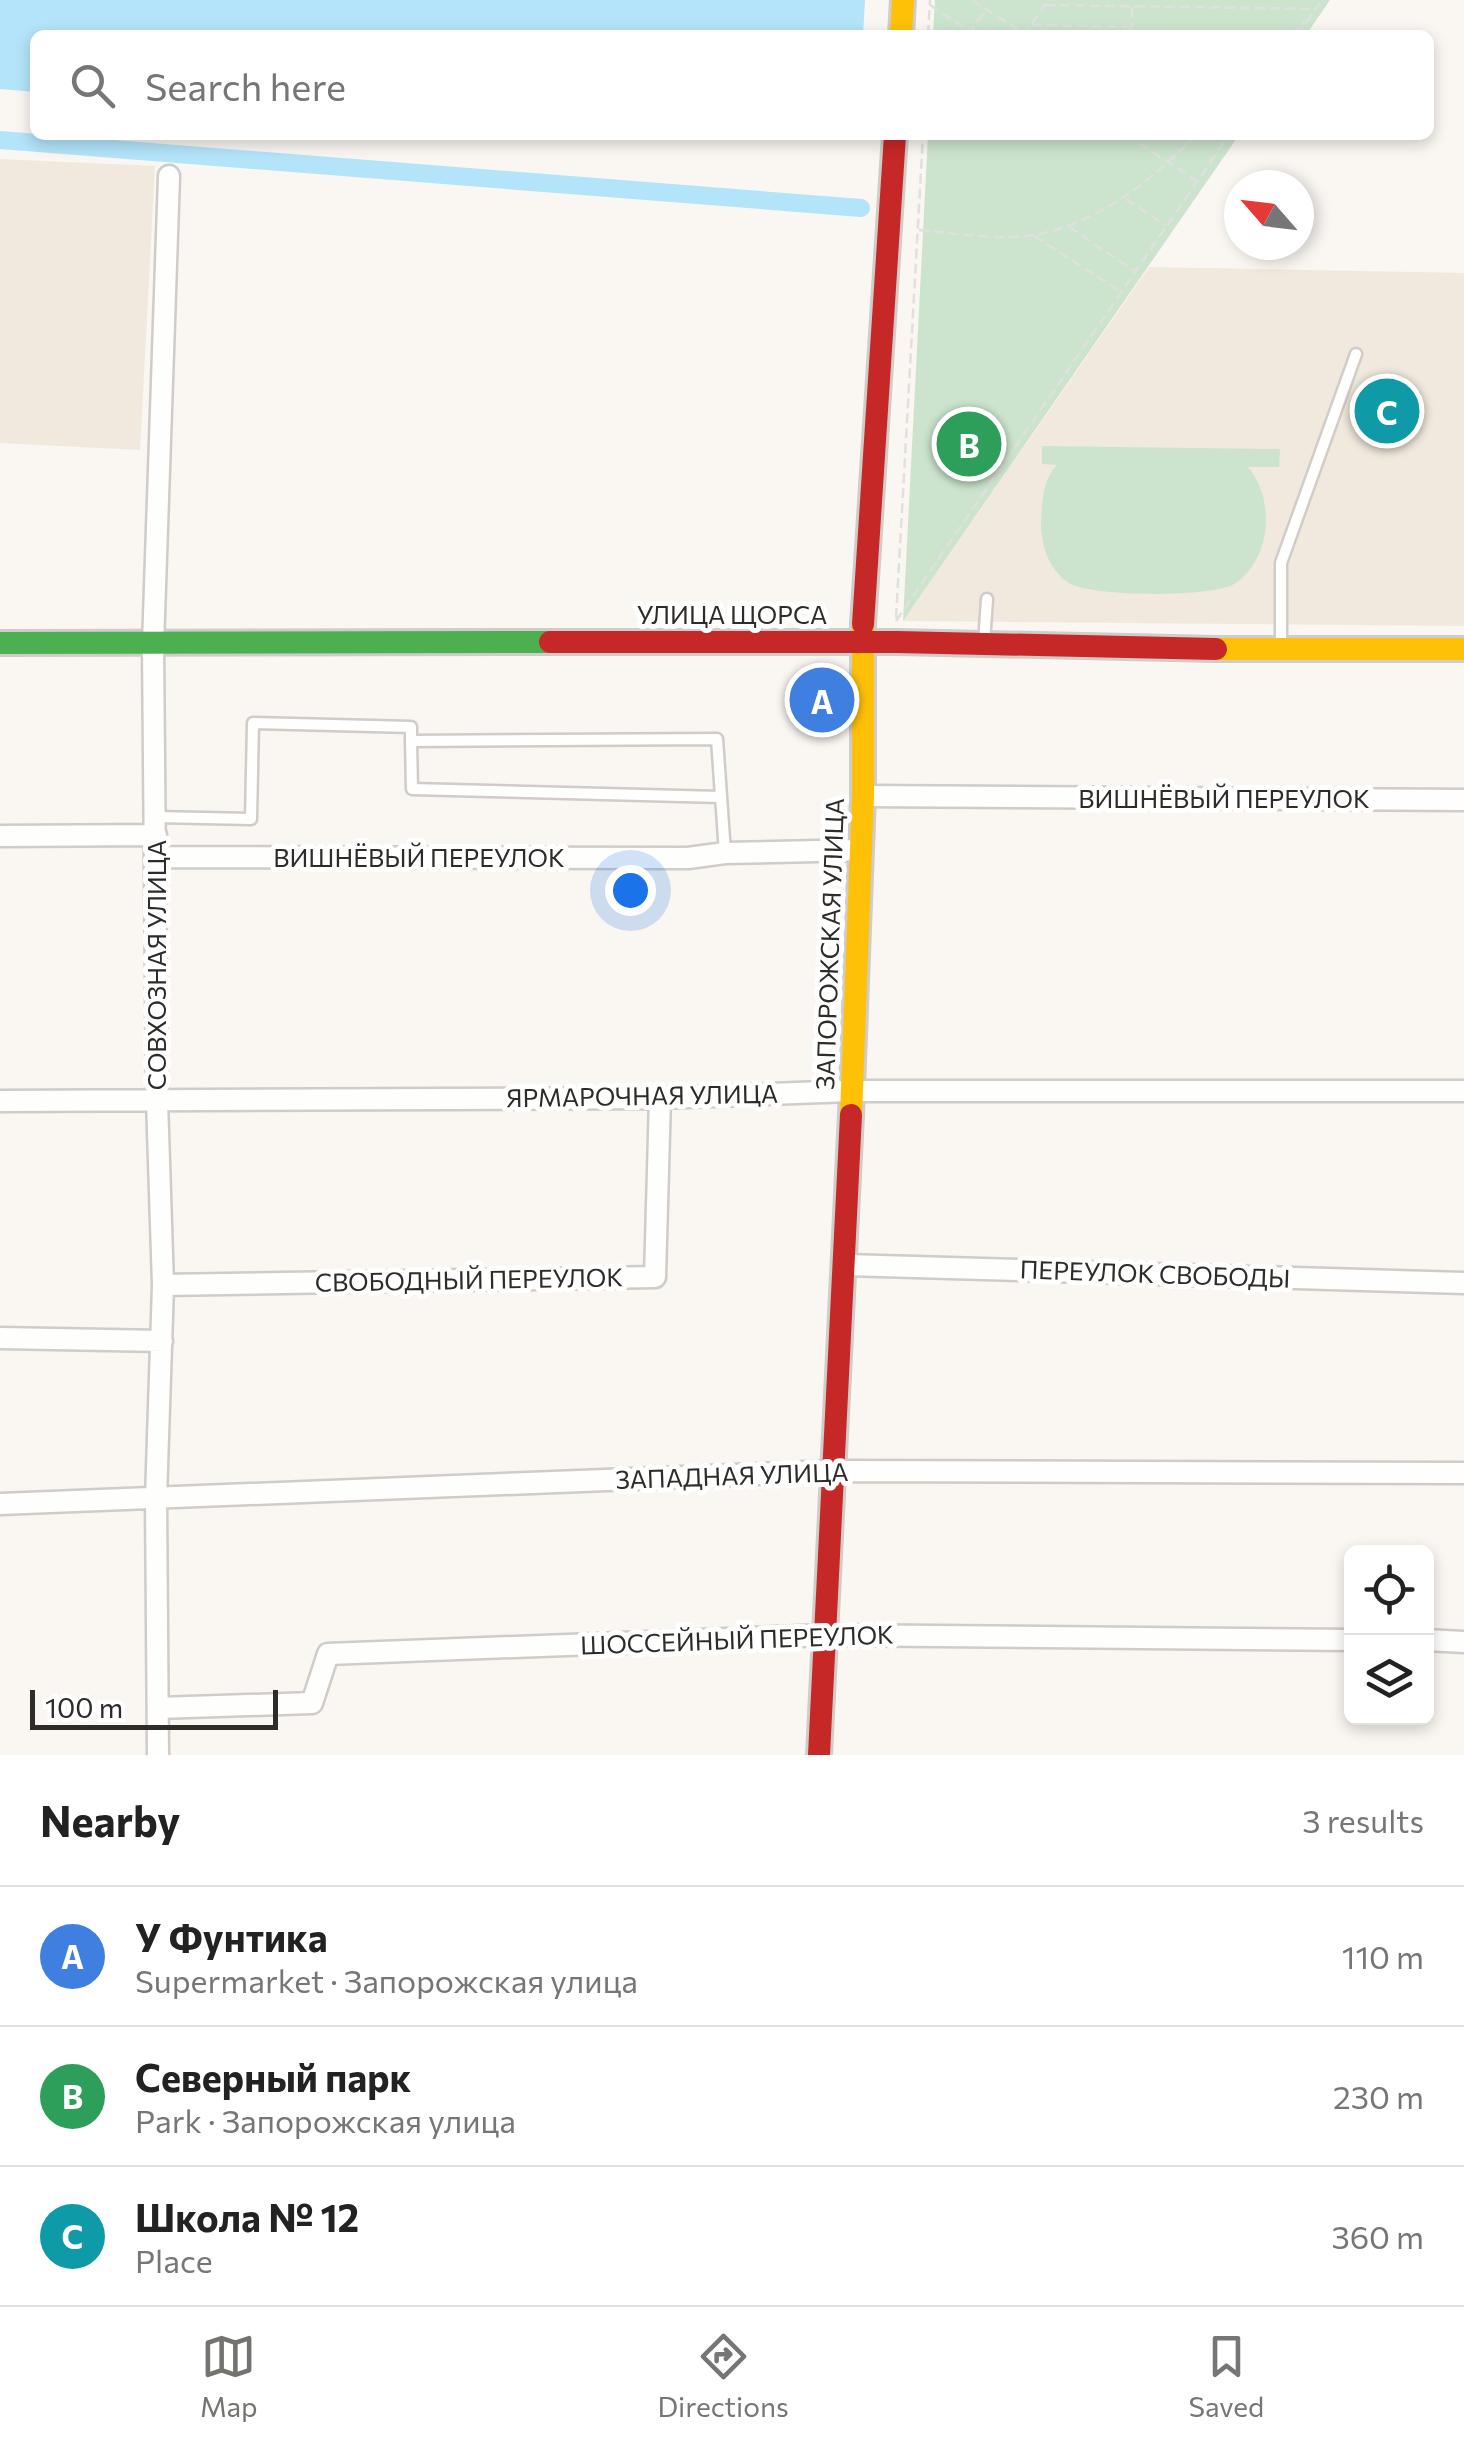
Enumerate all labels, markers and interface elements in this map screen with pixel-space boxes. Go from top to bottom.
search box [30,30,1434,140]
icon: search [65,58,120,113]
text: Search here [145,62,346,109]
north arrow [1224,170,1314,260]
pin: C [1354,374,1420,448]
pin: B [936,406,1002,482]
street label: УЛИЦА ЩОРСА [637,599,827,629]
pin: A [790,662,854,738]
street label: ВИШНЁВЫЙ ПЕРЕУЛОК [1078,783,1370,813]
street label: ЗАПОРОЖСКАЯ УЛИЦА [809,798,849,1090]
street label: СОВХОЗНАЯ УЛИЦА [141,840,171,1090]
street label: ВИШНЁВЫЙ ПЕРЕУЛОК [273,842,565,872]
your location [605,865,656,916]
street label: ЯРМАРОЧНАЯ УЛИЦА [506,1078,778,1112]
street label: ПЕРЕУЛОК СВОБОДЫ [1019,1253,1291,1293]
street label: СВОБОДНЫЙ ПЕРЕУЛОК [315,1261,624,1297]
street label: ЗАПАДНАЯ УЛИЦА [615,1456,849,1494]
map controls [1344,1545,1434,1725]
button: locate [1344,1545,1434,1635]
street label: ШОССЕЙНЫЙ ПЕРЕУЛОК [580,1619,894,1659]
button: layers [1344,1635,1434,1725]
scale bar [30,1685,278,1730]
text: 100 m [45,1690,123,1724]
text: Nearby [40,1794,180,1846]
text: 3 results [1302,1800,1424,1840]
text: У Фунтика [135,1913,328,1960]
text: A [61,1936,84,1976]
text: 110 m [1342,1936,1424,1976]
text: Supermarket · Запорожская улица [135,1960,638,2000]
text: Северный парк [135,2053,411,2100]
text: B [62,2076,83,2116]
text: 230 m [1333,2076,1424,2116]
text: Park · Запорожская улица [135,2100,516,2140]
text: Школа № 12 [135,2193,359,2240]
text: C [62,2216,83,2256]
text: 360 m [1331,2216,1424,2256]
text: Place [135,2240,213,2280]
tab: Map [200,2329,258,2423]
tab: Directions [657,2329,789,2423]
tab: Saved [1189,2329,1264,2423]

